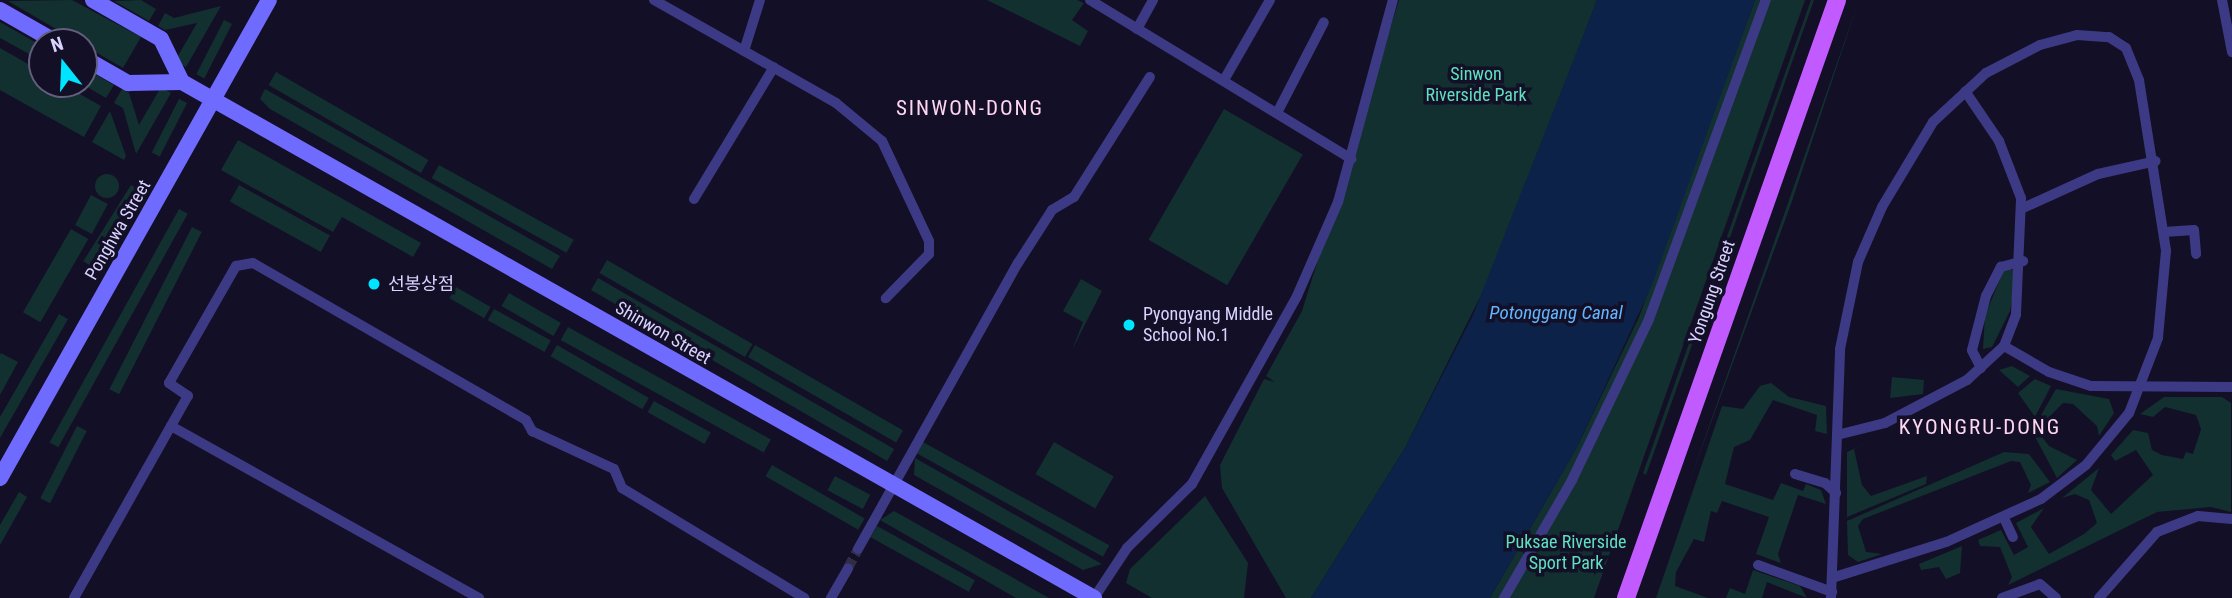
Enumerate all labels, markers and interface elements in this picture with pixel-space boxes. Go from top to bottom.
north arrow [28,28,98,98]
text: N [48,32,66,57]
park label: Sinwon Riverside Park [1425,64,1527,106]
district label: SINWON-DONG [897,95,1043,121]
street label: Ponghwa Street [81,176,155,284]
street label: Yongung Street [1684,237,1740,347]
place label: 선봉상점 [388,273,454,295]
marker: 선봉상점 [366,276,382,292]
street label: Shinwon Street [611,297,715,369]
water label: Potonggang Canal [1489,302,1623,324]
place label: Pyongyang Middle School No.1 [1143,304,1273,346]
marker: Pyongyang Middle School No.1 [1121,317,1137,333]
district label: KYONGRU-DONG [1900,414,2060,440]
park label: Puksae Riverside Sport Park [1505,532,1627,574]

